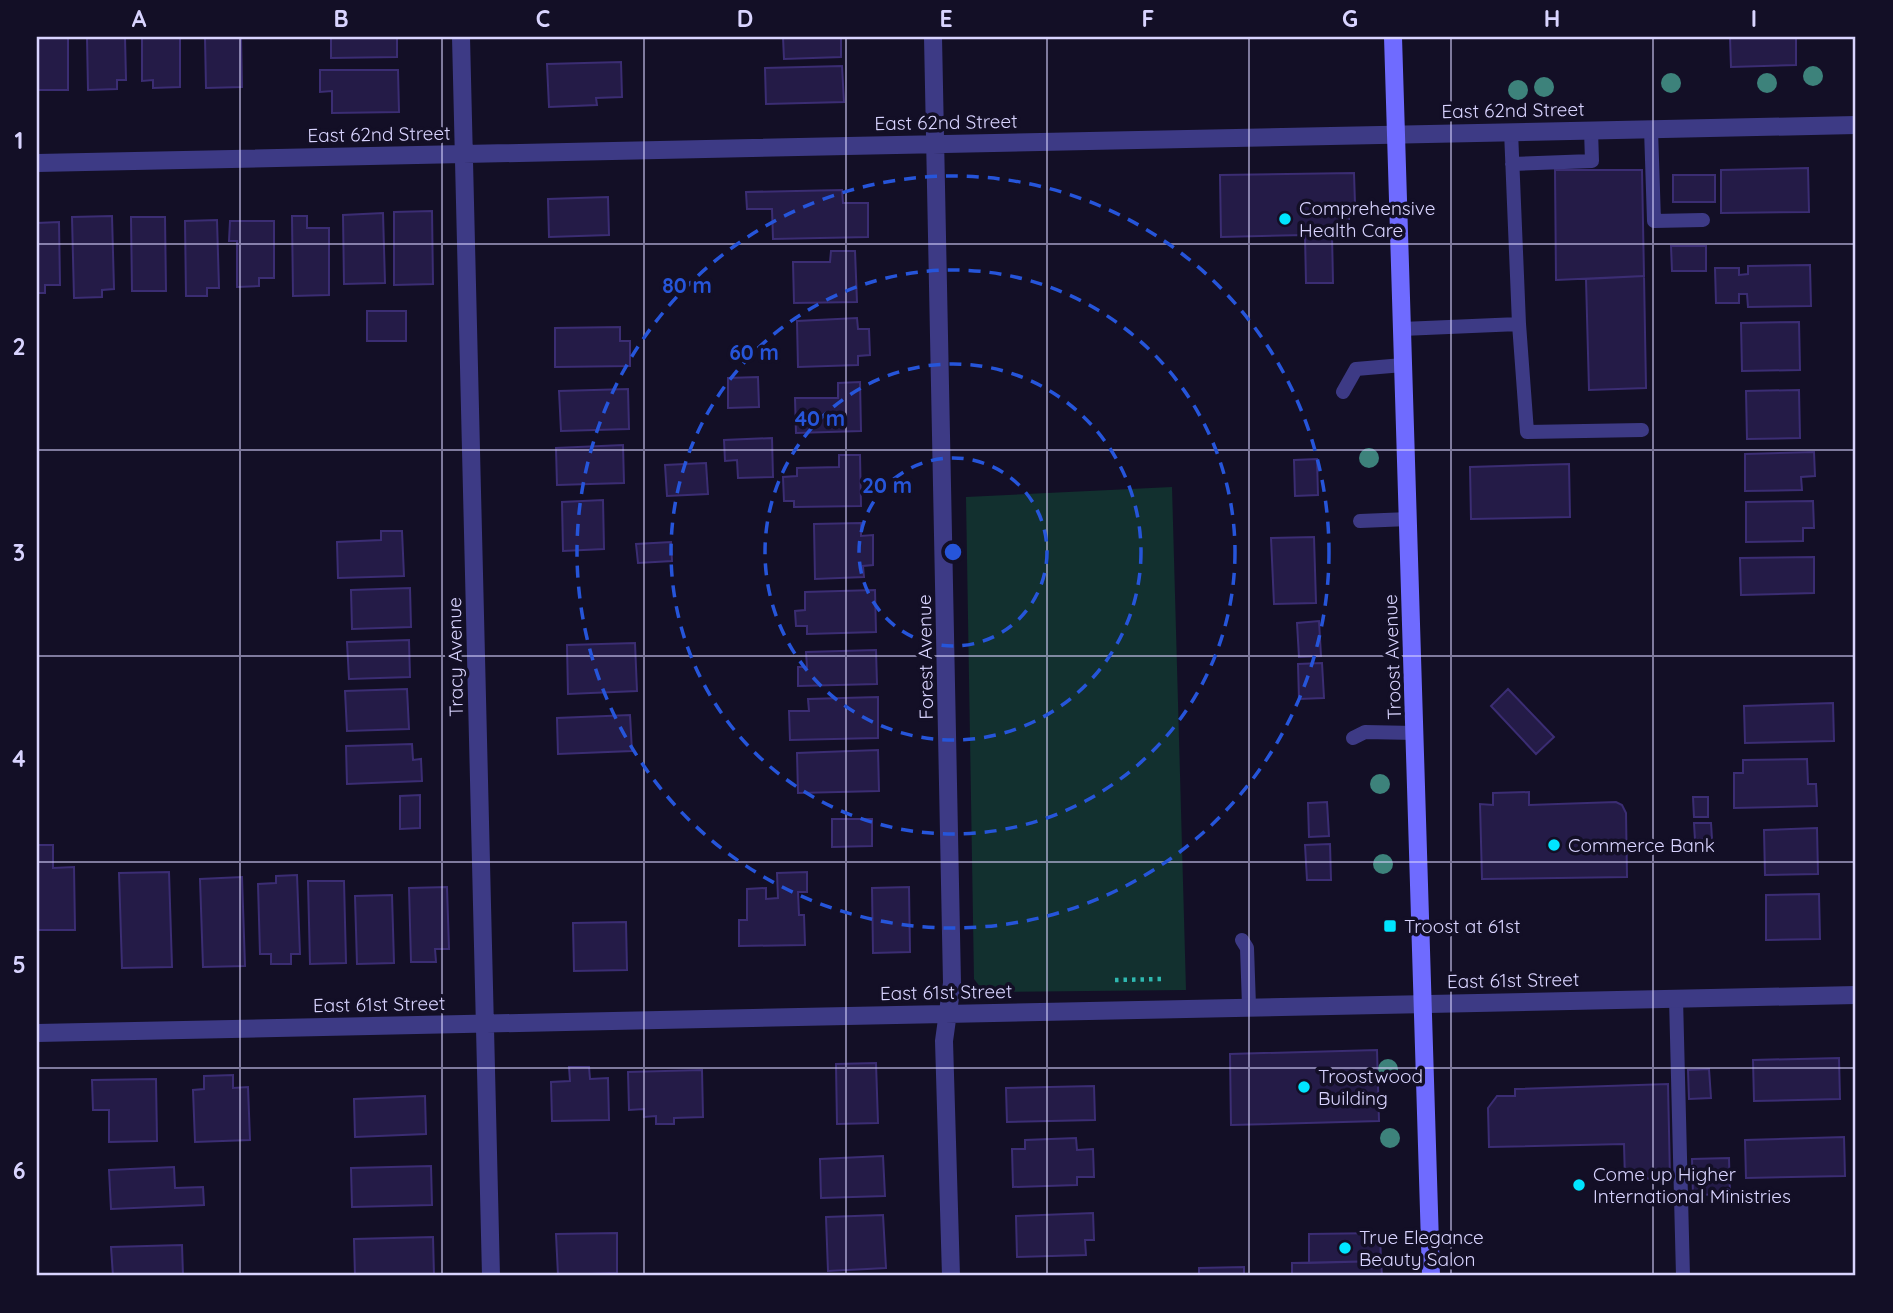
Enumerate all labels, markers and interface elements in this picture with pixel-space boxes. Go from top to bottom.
text: A [132,4,147,33]
text: B [333,4,349,33]
text: C [536,4,550,33]
text: D [737,4,753,33]
text: E [939,4,953,33]
text: F [1142,4,1154,33]
text: G [1342,4,1358,33]
text: H [1544,4,1560,33]
text: I [1751,4,1757,33]
street label: East 62nd Street [1441,97,1585,123]
street label: East 62nd Street [874,109,1018,135]
street label: East 62nd Street [307,121,451,147]
text: 1 [15,126,23,155]
place label: Comprehensive Health Care [1299,196,1436,242]
marker: Comprehensive Health Care [1277,211,1293,227]
text: 80 m [662,272,712,298]
text: 2 [12,332,26,361]
text: 60 m [729,339,779,365]
text: 40 m [795,405,845,431]
text: 20 m [862,472,912,498]
text: 3 [13,538,25,567]
centre of rings [941,540,965,564]
street label: Forest Avenue [912,594,938,720]
street label: Troost Avenue [1378,594,1406,720]
street label: Tracy Avenue [442,597,468,717]
text: 4 [12,744,26,773]
place label: Commerce Bank [1568,833,1715,857]
marker: Commerce Bank [1546,837,1562,853]
place label: Troost at 61st [1404,914,1520,938]
marker: Troost at 61st [1382,918,1398,934]
text: 5 [12,950,26,979]
street label: East 61st Street [1447,967,1579,993]
street label: East 61st Street [880,979,1012,1005]
street label: East 61st Street [313,991,445,1017]
place label: Troostwood Building [1318,1064,1423,1110]
marker: Troostwood Building [1296,1079,1312,1095]
text: 6 [13,1156,25,1185]
place label: Come up Higher International Ministries [1593,1162,1791,1208]
marker: Come up Higher International Ministries [1571,1177,1587,1193]
place label: True Elegance Beauty Salon [1359,1225,1484,1271]
marker: True Elegance Beauty Salon [1337,1240,1353,1256]

